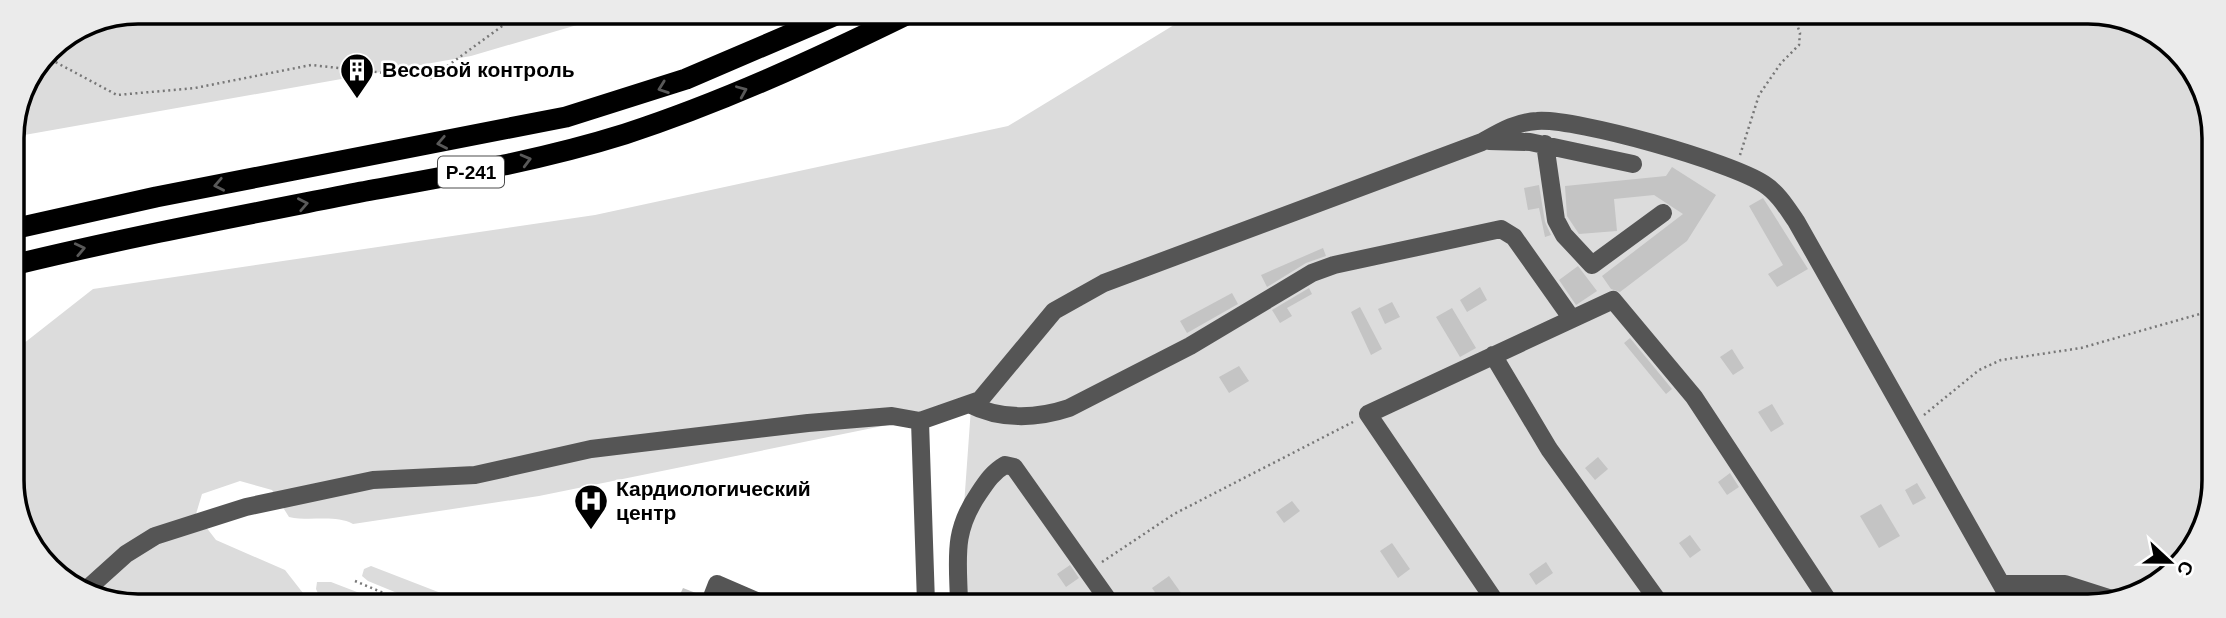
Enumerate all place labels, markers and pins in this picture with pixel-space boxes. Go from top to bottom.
building icon: Весовой контроль [338,51,376,100]
place label: Весовой контроль [382,58,575,81]
place label: Кардиологический центр [616,477,811,524]
hospital icon: Кардиологический центр [572,482,610,531]

